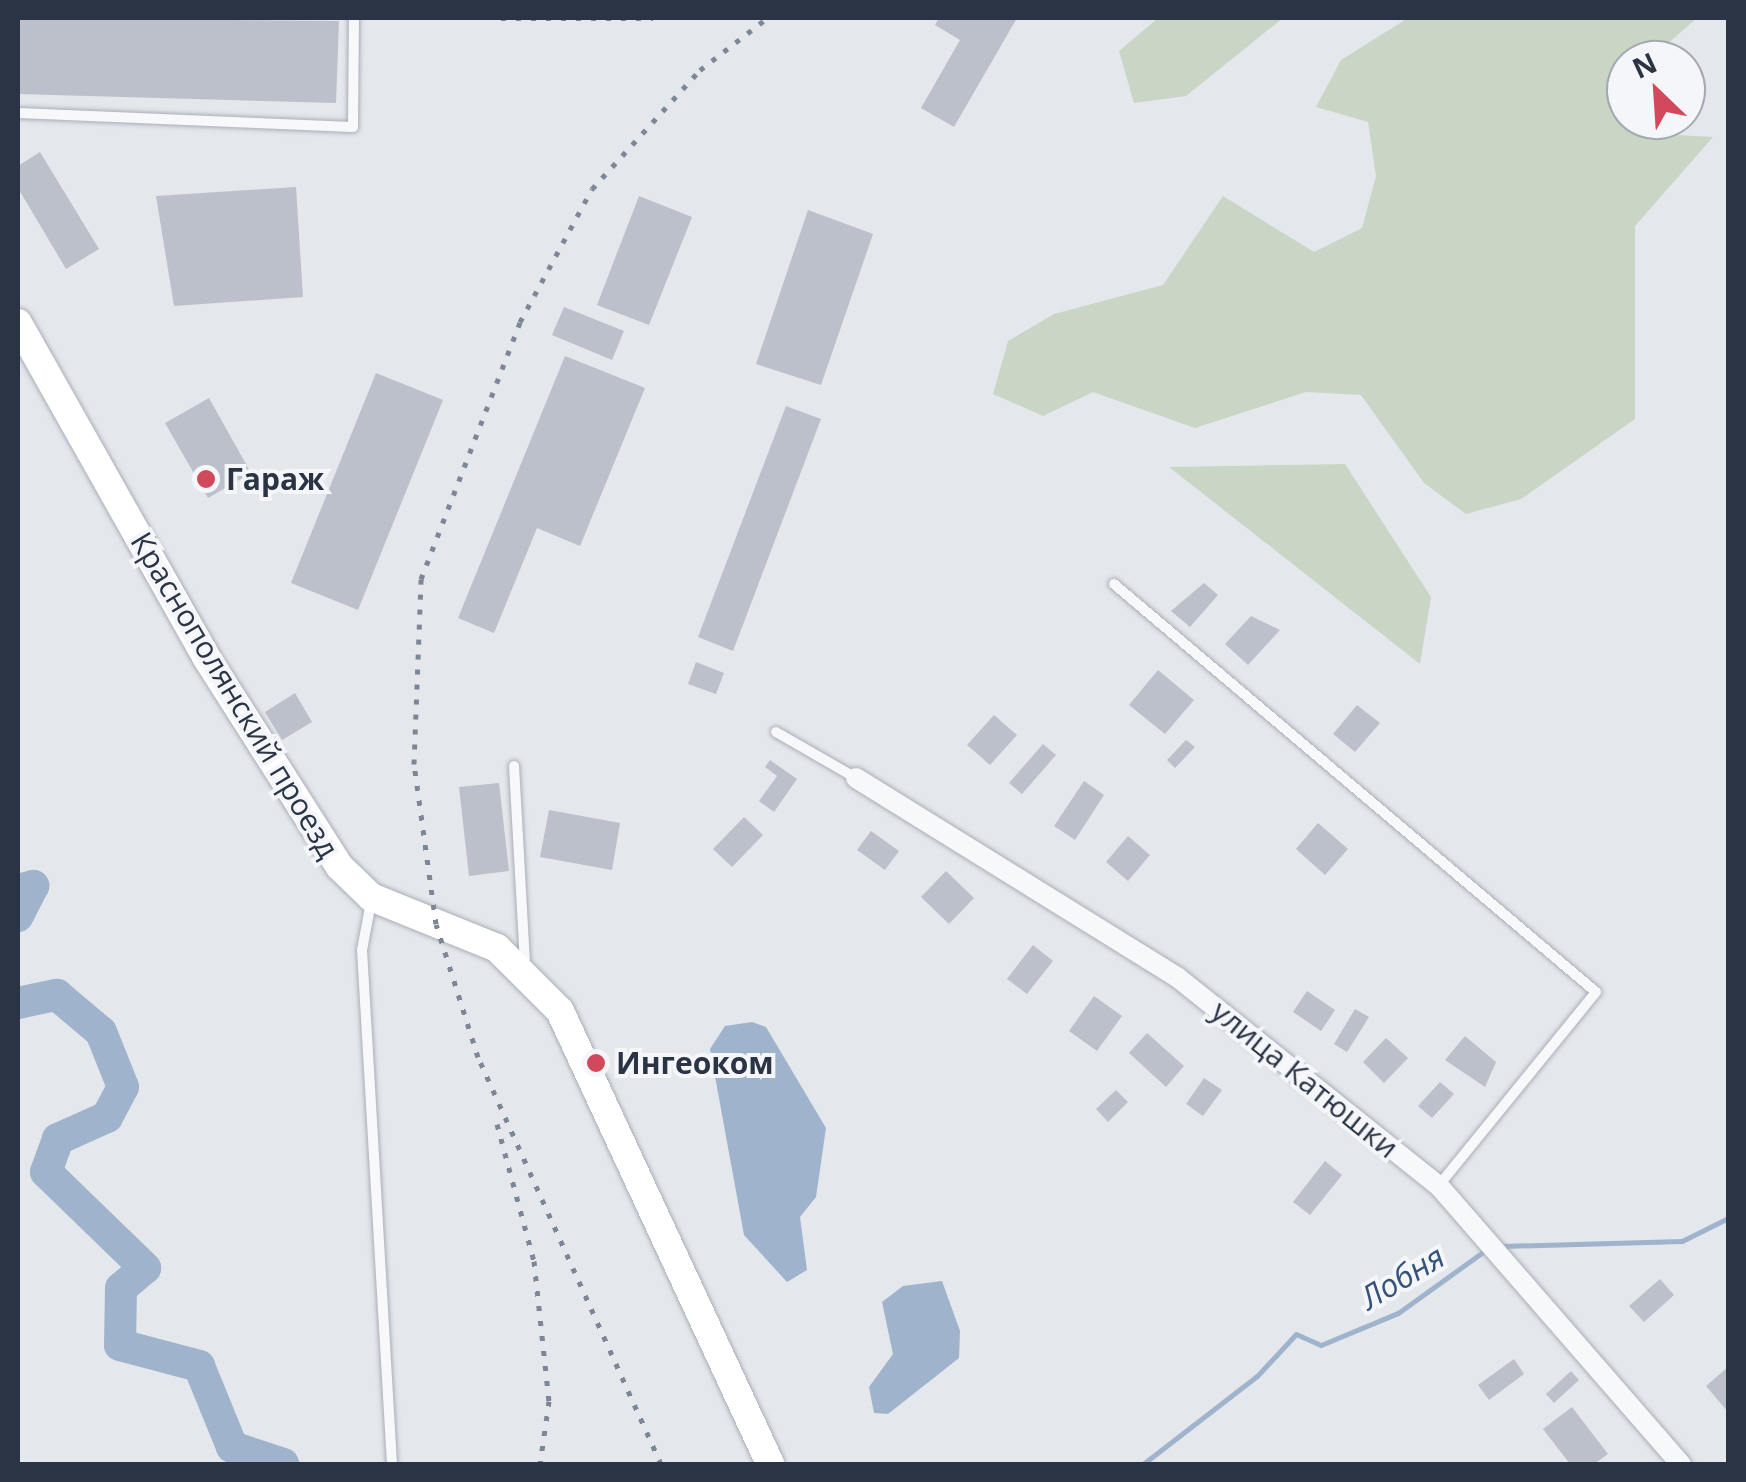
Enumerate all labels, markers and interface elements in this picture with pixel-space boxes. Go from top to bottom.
north arrow [1606,40,1706,140]
text: N [1626,43,1663,87]
place label: Гараж [226,461,324,497]
marker: Гараж [195,468,217,490]
street label: Краснополянский проезд [123,526,347,864]
street label: улица Катюшки [1204,993,1406,1165]
place label: Ингеоком [616,1045,774,1081]
marker: Ингеоком [585,1052,607,1074]
water label: Лобня [1353,1237,1451,1317]

